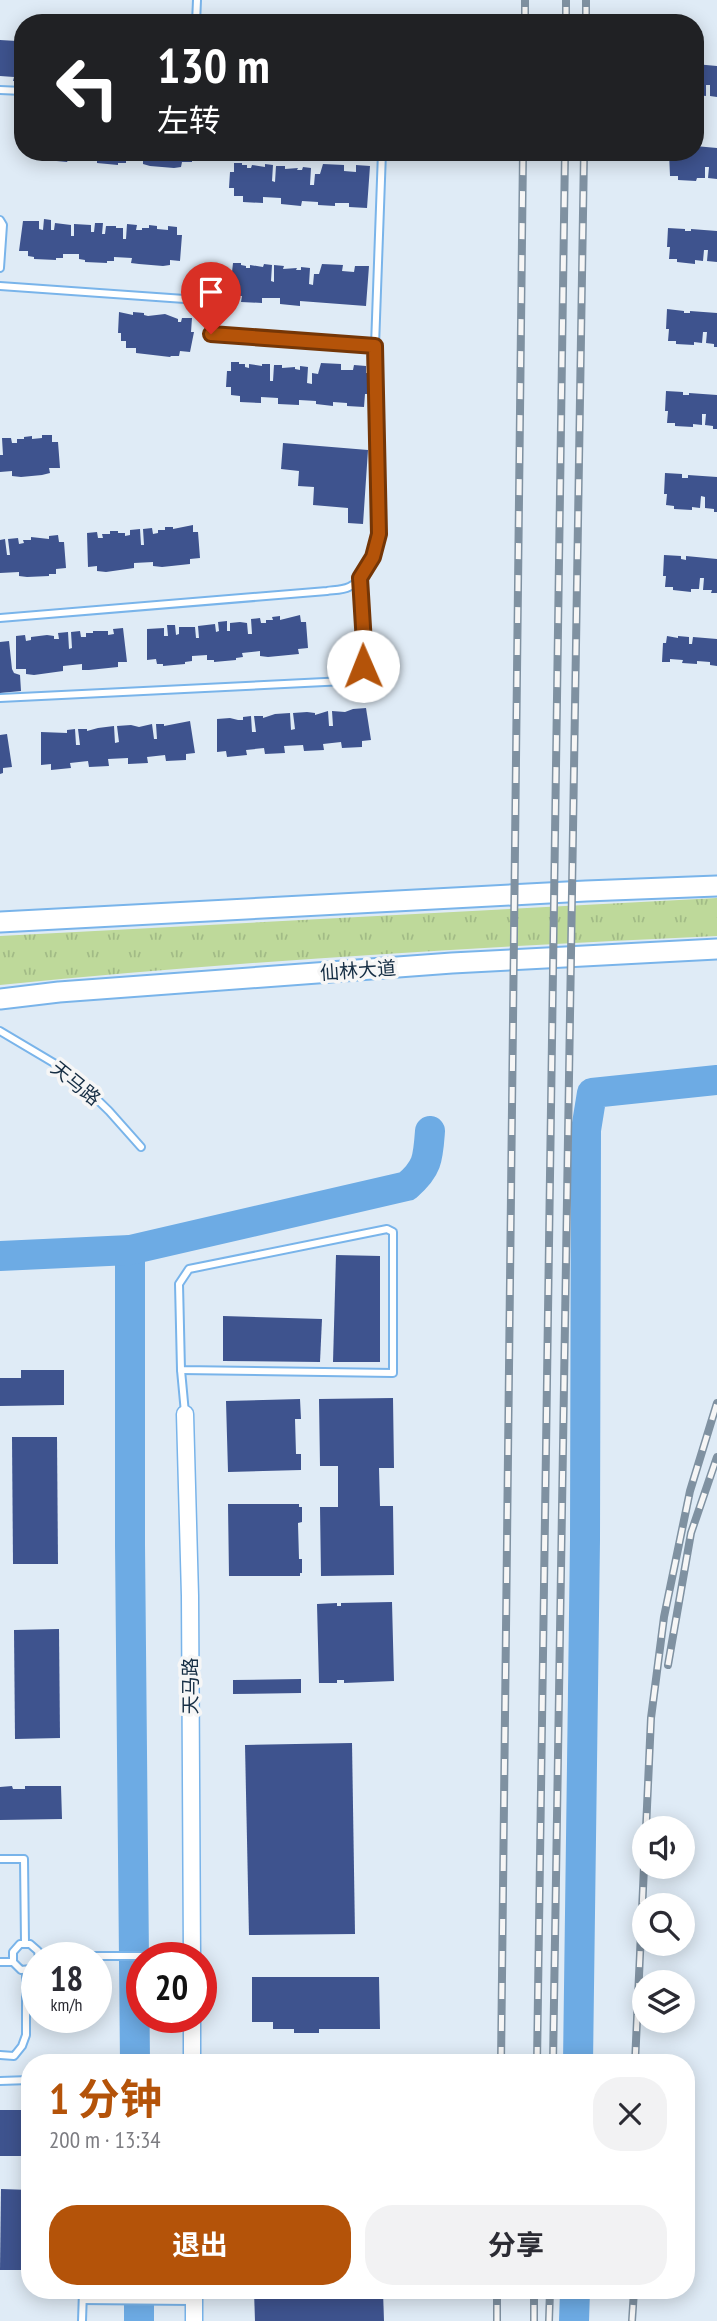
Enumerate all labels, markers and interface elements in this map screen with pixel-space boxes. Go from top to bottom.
text: 130 m [157,33,270,97]
icon: left [42,42,133,133]
text: 左转 [157,99,221,141]
pin [181,262,241,334]
icon: arrive [192,273,230,311]
position arrow [326,629,400,703]
street label: 仙林大道 [319,955,397,985]
street label: 天马路 [46,1056,106,1110]
street label: 天马路 [178,1657,202,1715]
map controls [632,1816,695,2033]
button: sound [632,1816,695,1879]
button: search [632,1893,695,1956]
speed limit sign: 20 [126,1942,217,2033]
text: 18 [50,1955,83,2001]
button: layers [632,1970,695,2033]
text: km/h [51,1993,82,2016]
text: 1 分钟 [49,2071,162,2126]
button: close [593,2077,667,2151]
text: 200 m · 13:34 [49,2125,161,2154]
button: 退出 [49,2205,351,2285]
button: 分享 [365,2205,667,2285]

